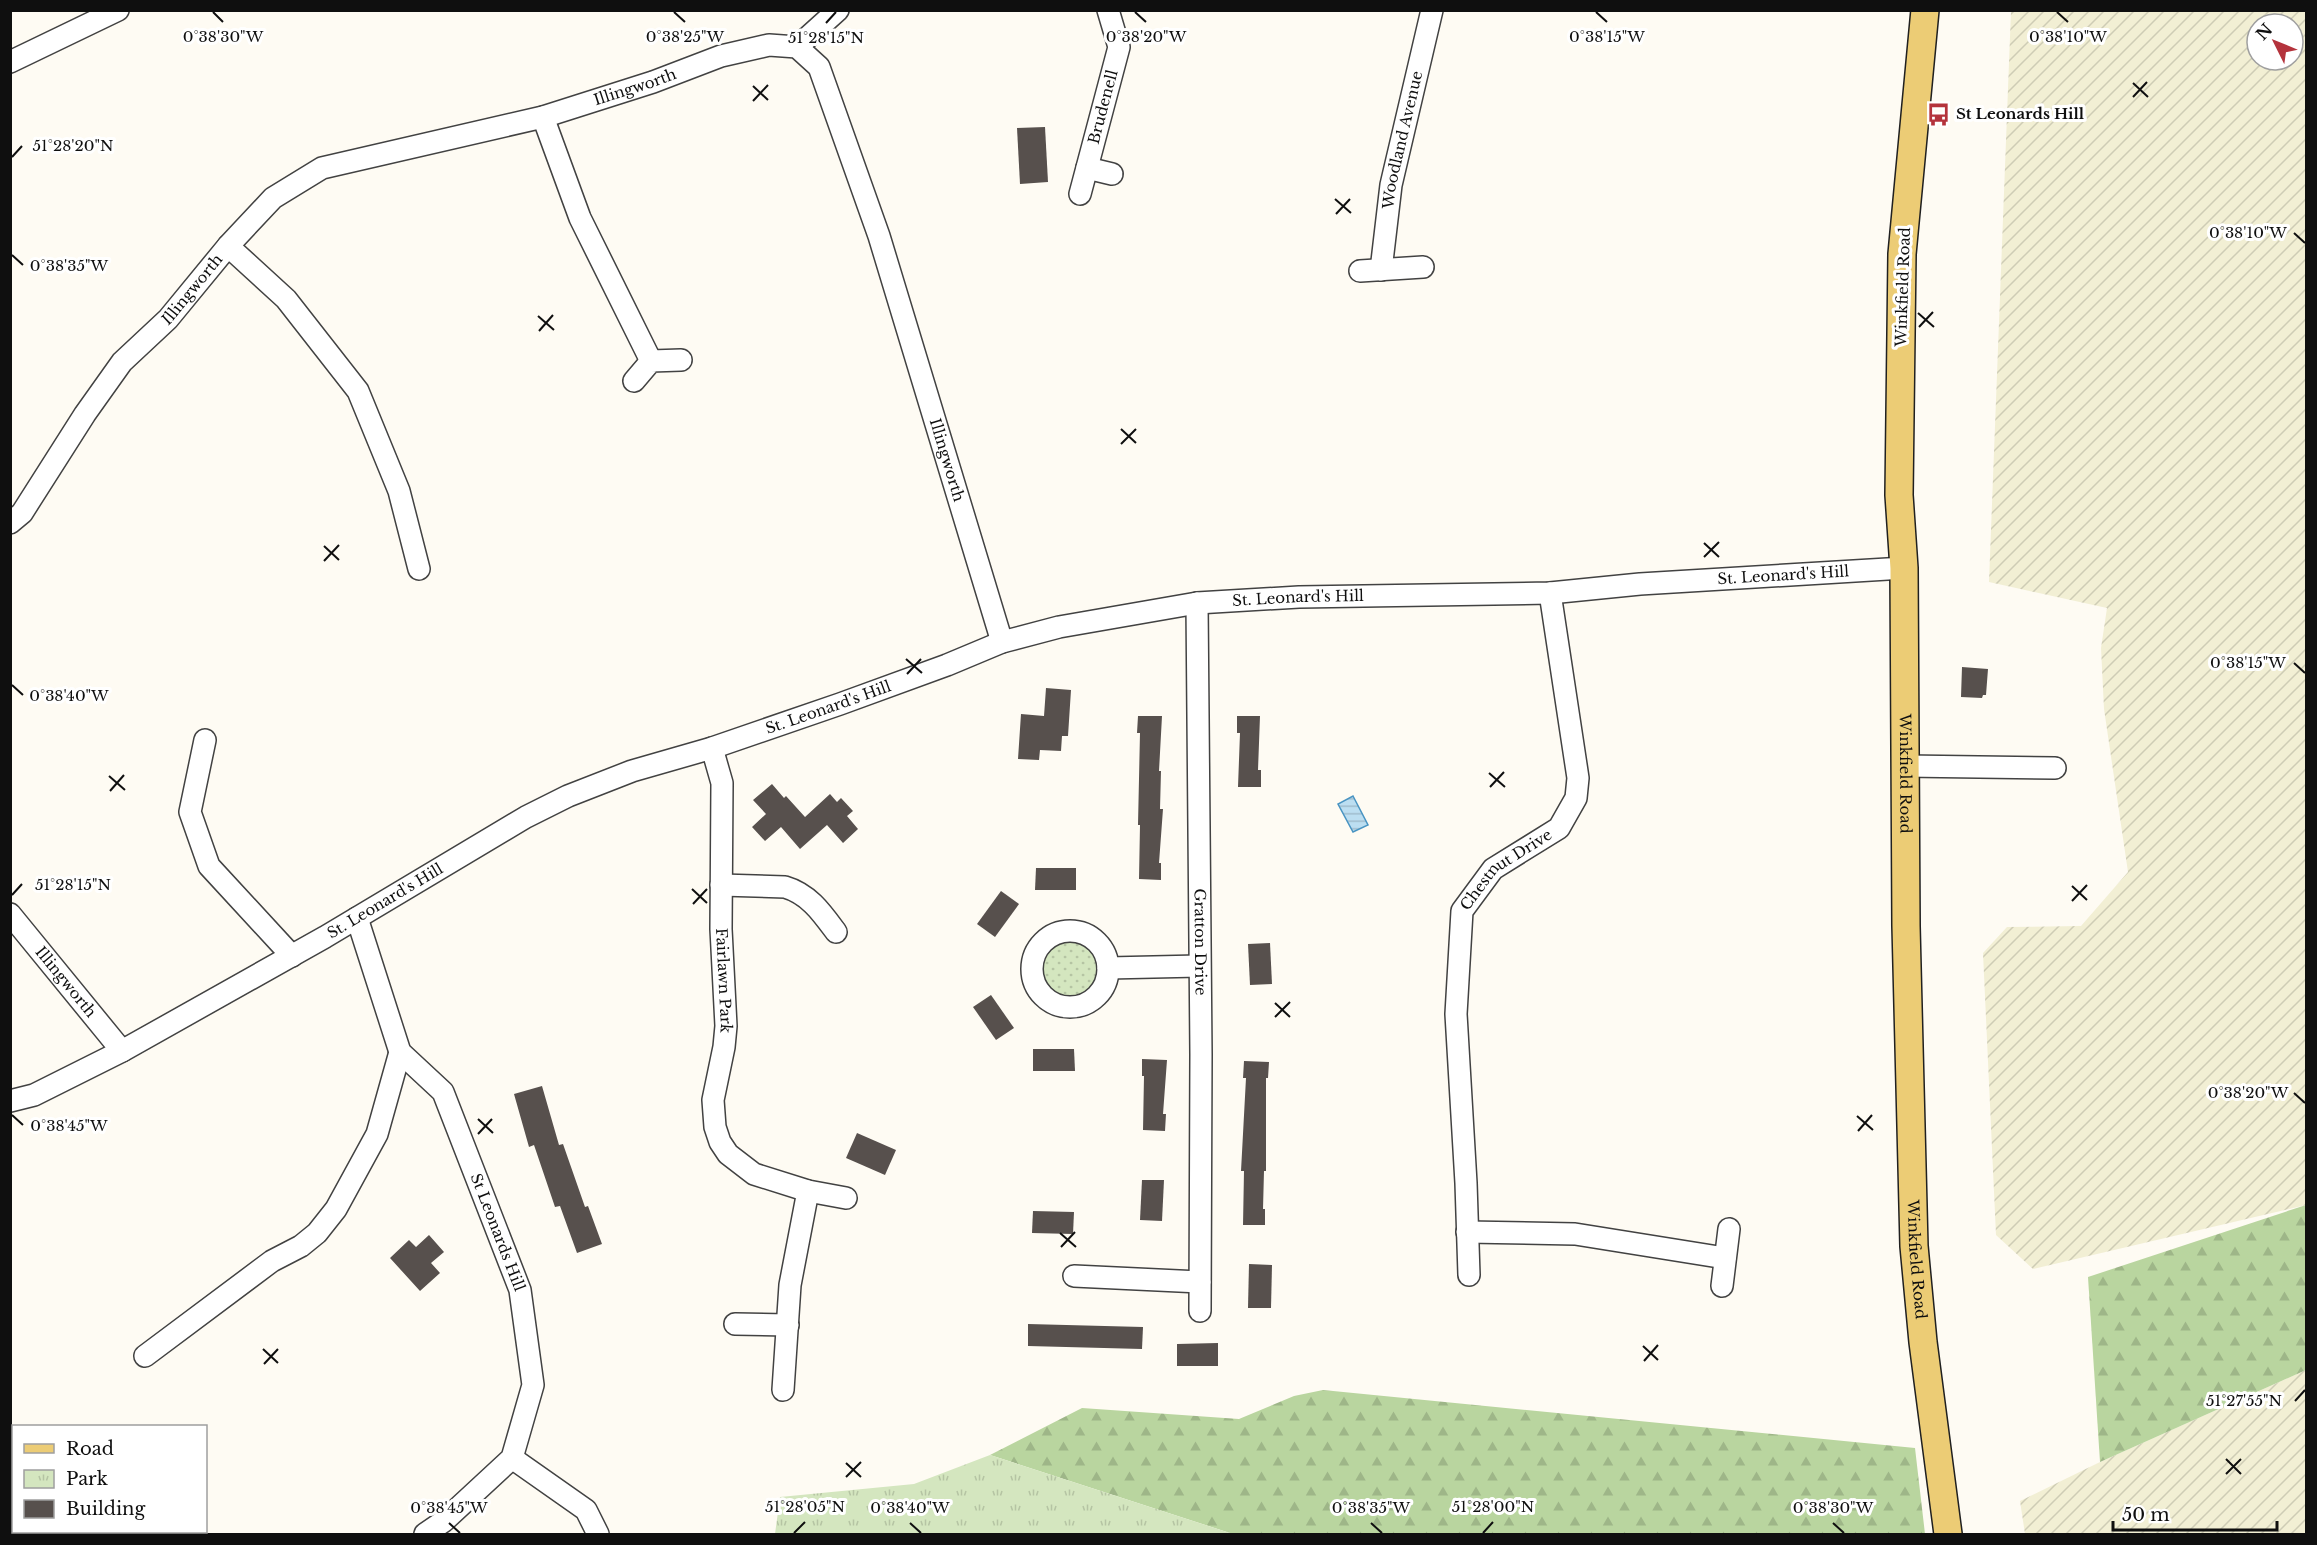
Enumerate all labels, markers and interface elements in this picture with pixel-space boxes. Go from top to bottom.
north arrow [2245,12,2305,72]
text: N [2252,19,2276,44]
text: 0°38'30"W [183,27,264,46]
text: 0°38'25"W [646,27,725,46]
text: 0°38'20"W [1106,27,1187,46]
text: 0°38'15"W [1569,27,1645,46]
text: 0°38'10"W [2029,27,2107,46]
text: 51°28'15"N [788,28,864,47]
street label: Illingworth [591,64,679,109]
street label: Brudenell [1084,68,1122,146]
street label: Woodland Avenue [1378,69,1426,211]
bus stop icon: St Leonards Hill [1925,101,1951,127]
place label: St Leonards Hill [1956,104,2085,123]
text: 51°28'20"N [33,136,113,155]
text: 0°38'10"W [2209,223,2287,242]
street label: Winkfield Road [1891,227,1914,348]
street label: Illingworth [158,250,227,329]
text: 0°38'35"W [30,256,109,275]
street label: Illingworth [926,416,969,504]
street label: St. Leonard's Hill [1717,561,1850,588]
street label: St. Leonard's Hill [1232,586,1364,610]
text: 0°38'15"W [2210,653,2286,672]
street label: St. Leonard's Hill [763,676,893,738]
text: 0°38'40"W [29,686,109,705]
street label: Winkfield Road [1896,713,1915,834]
street label: Chestnut Drive [1456,825,1555,914]
street label: St. Leonard's Hill [323,859,446,943]
text: 51°28'15"N [35,875,111,894]
street label: Gratton Drive [1191,888,1210,996]
street label: Fairlawn Park [712,927,736,1035]
street label: Illingworth [32,943,101,1021]
text: 0°38'20"W [2208,1083,2289,1102]
text: 0°38'45"W [30,1116,108,1135]
street label: St Leonards Hill [467,1171,530,1294]
street label: Winkfield Road [1904,1198,1931,1320]
text: 51°27'55"N [2206,1391,2282,1410]
legend [12,1425,207,1533]
text: Road [66,1438,114,1460]
text: Park [66,1468,108,1490]
scale bar [2113,1494,2276,1532]
text: 51°28'05"N [765,1497,845,1516]
text: 51°28'00"N [1452,1497,1534,1516]
text: Building [66,1498,145,1520]
text: 0°38'45"W [410,1498,488,1517]
text: 0°38'40"W [870,1498,950,1517]
text: 0°38'35"W [1332,1498,1411,1517]
text: 0°38'30"W [1793,1498,1874,1517]
text: 50 m [2122,1504,2170,1526]

